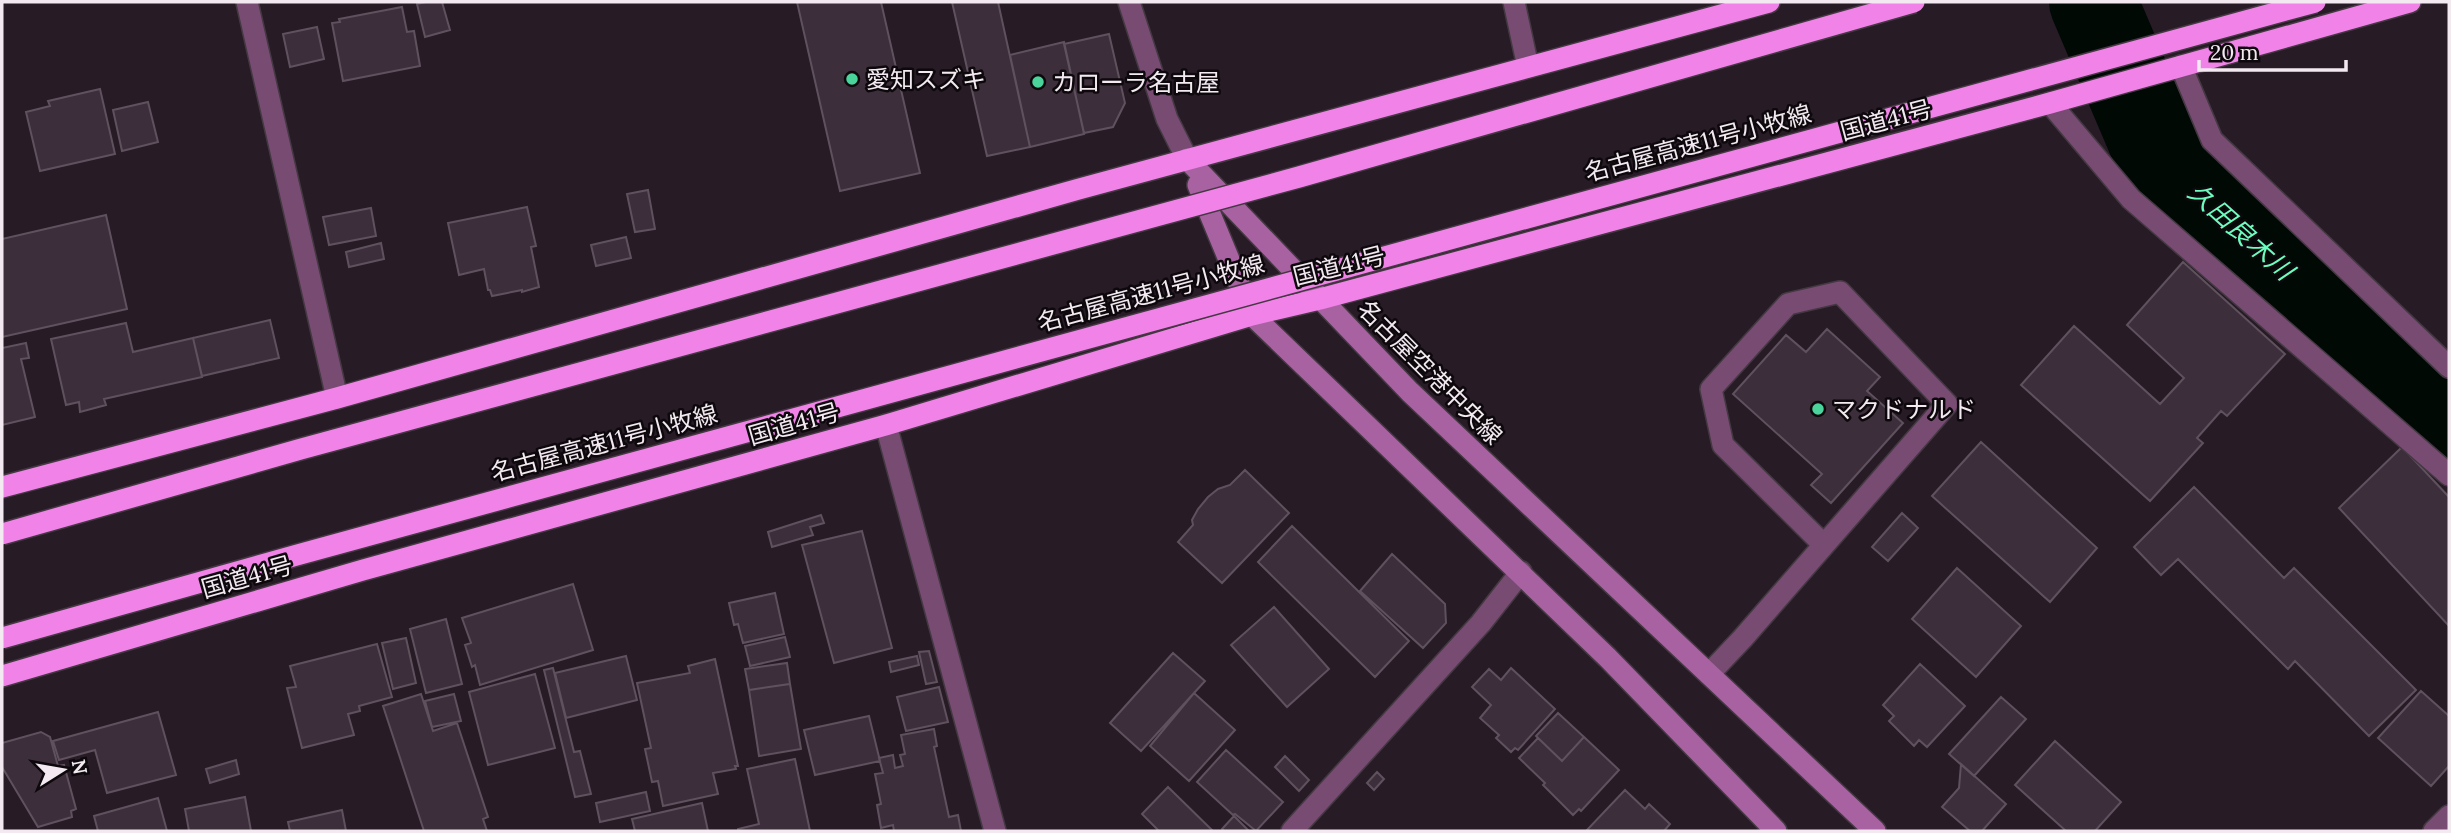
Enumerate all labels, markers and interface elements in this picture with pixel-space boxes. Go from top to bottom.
scale bar [2199,28,2346,72]
text: 20 m [2210,39,2259,66]
place label: 愛知スズキ [866,64,986,95]
place label: カローラ名古屋 [1052,67,1220,98]
marker: 愛知スズキ [844,71,860,87]
marker: カローラ名古屋 [1030,74,1046,90]
street label: 国道41号 [1837,93,1935,147]
street label: 名古屋高速11号小牧線 [1581,98,1815,188]
water label: 久田良木川 [2182,175,2303,289]
street label: 国道41号 [1290,240,1388,292]
street label: 名古屋高速11号小牧線 [1034,248,1268,338]
street label: 名古屋空港中央線 [1351,293,1509,451]
place label: マクドナルド [1832,394,1976,425]
street label: 国道41号 [745,396,843,452]
street label: 名古屋高速11号小牧線 [487,398,721,488]
marker: マクドナルド [1810,401,1826,417]
street label: 国道41号 [198,549,296,605]
north arrow [28,735,98,805]
text: N [67,757,93,777]

